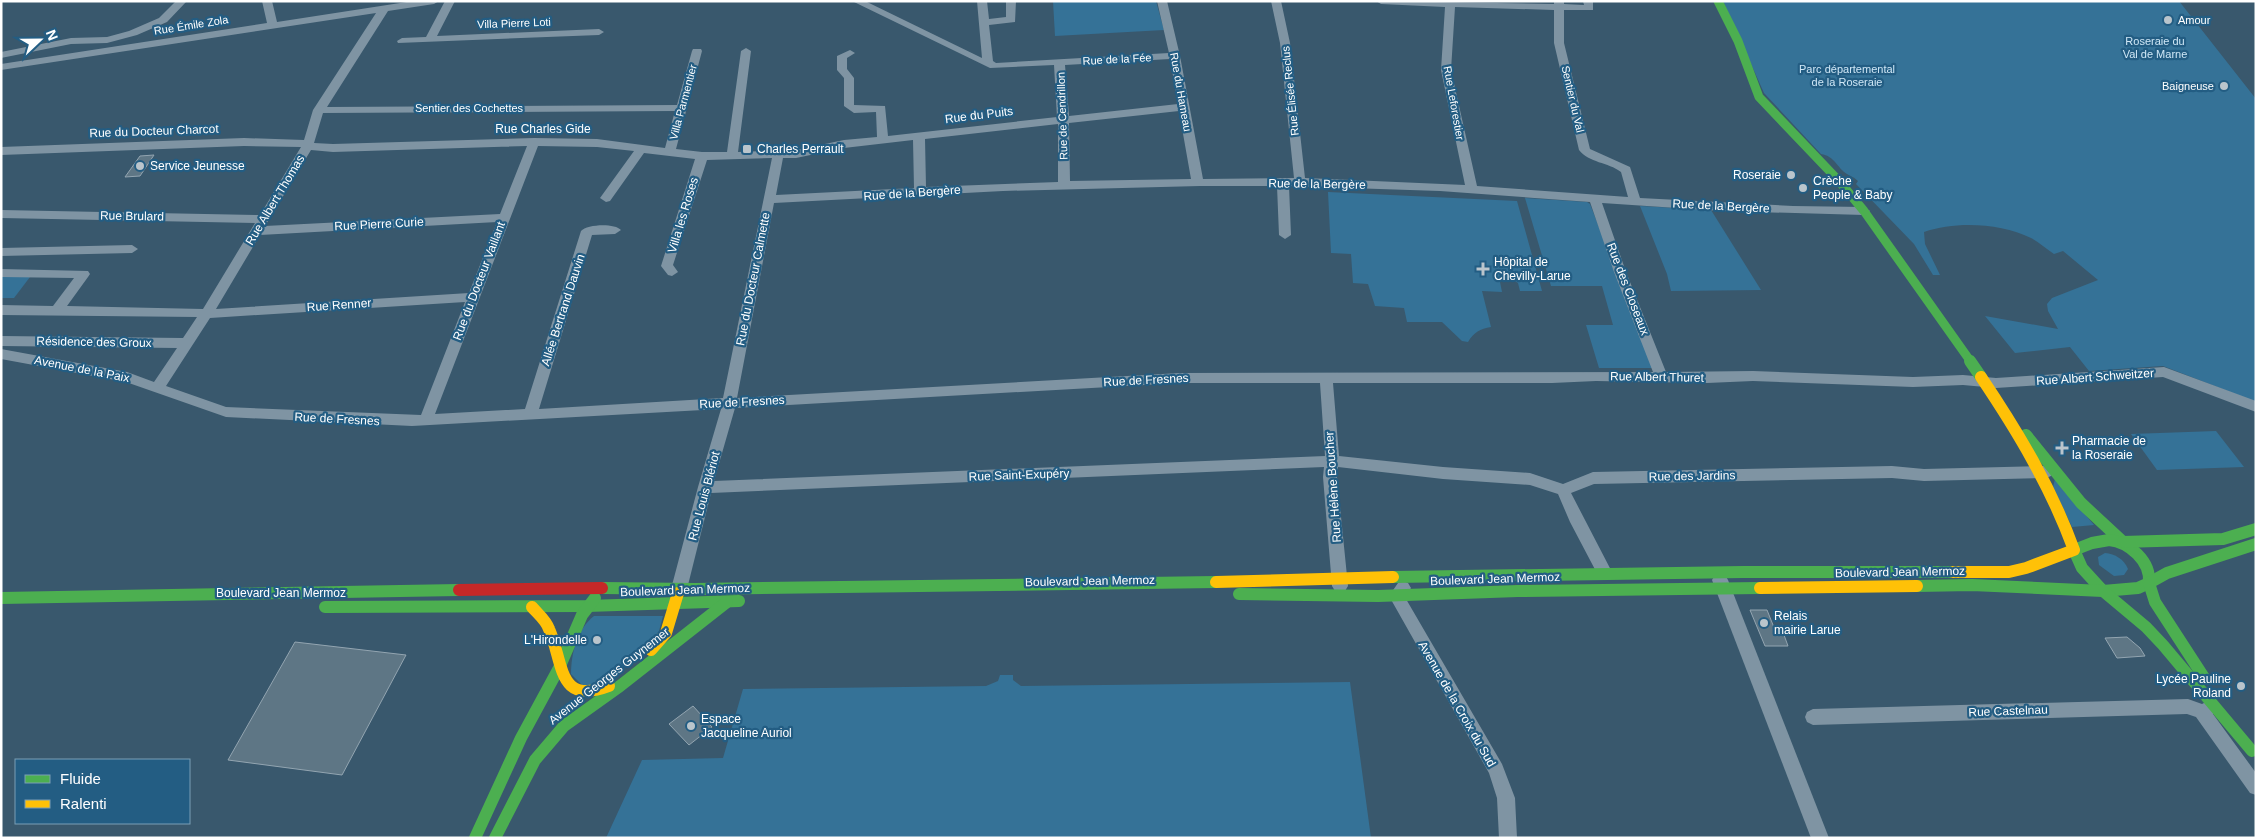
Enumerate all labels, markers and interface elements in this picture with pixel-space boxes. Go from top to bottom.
street label: Rue Émile Zola [153,13,230,37]
marker: Amour [2162,14,2174,26]
place label: Amour [2178,14,2211,26]
north arrow [15,15,65,65]
street label: Villa Pierre Loti [477,16,551,30]
text: N [43,27,61,43]
park label: Roseraie du Val de Marne [2123,35,2187,60]
street label: Rue Élisée Reclus [1279,45,1301,136]
street label: Rue de la Fée [1082,51,1152,67]
street label: Rue du Hameau [1168,52,1194,132]
street label: Villa Parmentier [667,63,699,141]
park label: Parc départemental de la Roseraie [1799,63,1895,88]
street label: Sentier du Val [1559,64,1587,134]
street label: Rue Leforestier [1442,65,1466,141]
street label: Rue de Cendrillon [1054,72,1070,160]
place label: Baigneuse [2162,80,2214,92]
marker: Baigneuse [2218,80,2230,92]
street label: Sentier des Cochettes [415,102,524,114]
street label: Rue du Puits [944,104,1014,126]
street label: Rue du Docteur Charcot [89,122,220,140]
street label: Rue Charles Gide [495,122,591,136]
place label: Charles Perrault [757,142,844,156]
marker: Charles Perrault [741,143,753,155]
street label: Rue Albert Thomas [243,152,307,248]
place label: Service Jeunesse [150,159,245,173]
marker: Service Jeunesse [134,160,146,172]
place label: Roseraie [1733,168,1781,182]
marker: Roseraie [1785,169,1797,181]
place label: Crèche People & Baby [1813,174,1892,202]
street label: Villa les Roses [665,175,701,255]
street label: Rue de la Bergère [1268,176,1366,192]
marker: Crèche People & Baby [1797,182,1809,194]
street label: Rue de la Bergère [863,183,961,203]
street label: Rue de la Bergère [1672,196,1770,216]
street label: Rue Brulard [100,208,164,224]
street label: Rue du Docteur Calmette [733,211,773,347]
street label: Rue Pierre Curie [334,215,424,233]
street label: Rue du Docteur Vaillant [450,219,508,342]
street label: Rue des Closeaux [1604,241,1652,337]
street label: Allée Bertrand Dauvin [538,252,588,368]
place label: Hôpital de Chevilly-Larue [1494,255,1571,283]
marker: Hôpital de Chevilly-Larue [1476,262,1490,276]
street label: Rue Renner [306,296,372,314]
street label: Résidence des Groux [36,334,152,350]
street label: Avenue de la Paix [33,353,131,385]
street label: Rue Albert Schweitzer [2036,366,2154,388]
street label: Rue Albert Thuret [1610,369,1705,385]
street label: Rue de Fresnes [1103,371,1189,389]
street label: Rue de Fresnes [699,393,785,411]
street label: Rue de Fresnes [294,410,380,428]
street label: Rue Hélène Boucher [1322,431,1344,543]
place label: Pharmacie de la Roseraie [2072,434,2146,462]
marker: Pharmacie de la Roseraie [2056,442,2068,454]
street label: Rue Louis Blériot [685,449,723,542]
street label: Rue Saint-Exupéry [968,466,1070,484]
street label: Rue des Jardins [1649,468,1735,484]
street label: Boulevard Jean Mermoz [1835,564,1965,580]
street label: Boulevard Jean Mermoz [1430,570,1560,588]
street label: Boulevard Jean Mermoz [1025,573,1155,589]
street label: Boulevard Jean Mermoz [620,581,750,599]
street label: Boulevard Jean Mermoz [216,586,346,600]
place label: Relais mairie Larue [1774,609,1841,637]
marker: Relais mairie Larue [1758,617,1770,629]
street label: Avenue Georges Guynemer [546,625,672,727]
place label: L'Hirondelle [524,633,587,647]
marker: L'Hirondelle [591,634,603,646]
street label: Avenue de la Croix du Sud [1415,639,1499,769]
place label: Lycée Pauline Roland [2156,672,2231,700]
marker: Lycée Pauline Roland [2235,680,2247,692]
street label: Rue Castelnau [1968,703,2048,719]
place label: Espace Jacqueline Auriol [701,712,792,740]
marker: Espace Jacqueline Auriol [685,720,697,732]
legend [15,759,190,824]
text: Fluide [60,770,101,787]
text: Ralenti [60,795,107,812]

